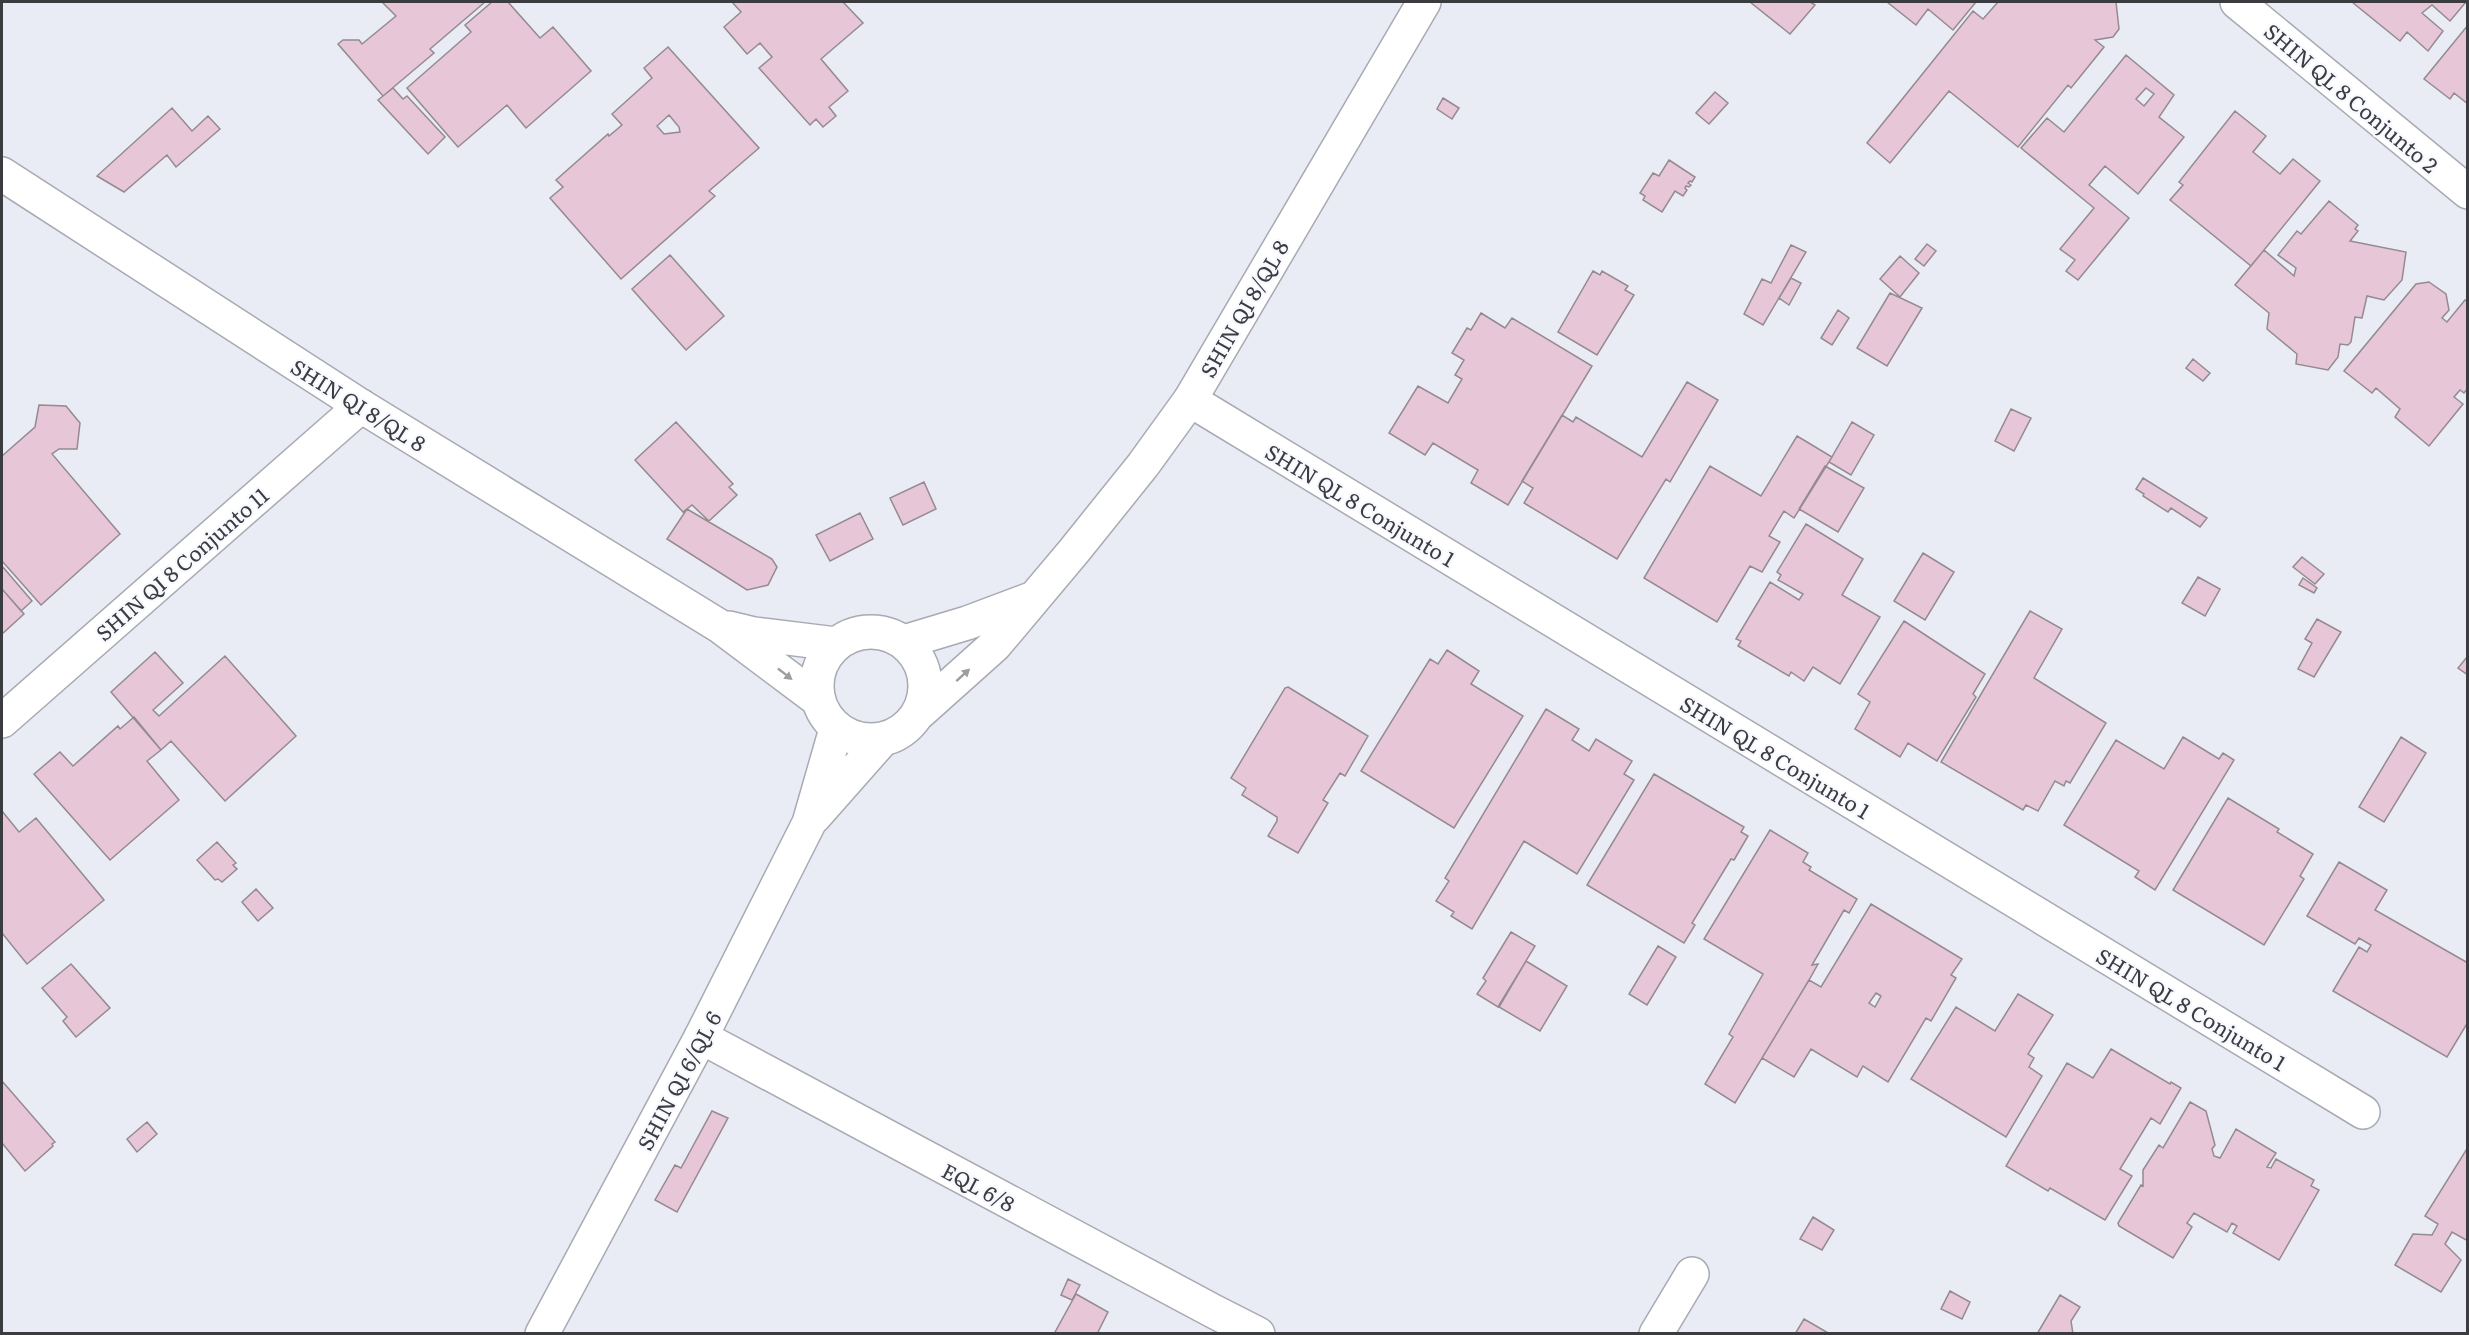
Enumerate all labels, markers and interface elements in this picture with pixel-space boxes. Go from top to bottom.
street label: SHIN QL 8 Conjunto 2 [2258,15,2446,179]
street label: SHIN QI 8/QL 8 [1191,234,1295,382]
street label: SHIN QI 8/QL 8 [285,350,433,458]
street label: SHIN QL 8 Conjunto 1 [1260,435,1462,573]
street label: SHIN QI 8 Conjunto 11 [88,479,275,647]
one-way arrow [777,668,793,681]
one-way arrow [955,669,970,682]
street label: SHIN QL 8 Conjunto 1 [1675,687,1877,825]
street label: SHIN QL 8 Conjunto 1 [2091,939,2293,1077]
street label: SHIN QI 6/QL 6 [628,1005,728,1155]
street label: EQL 6/8 [937,1154,1021,1218]

